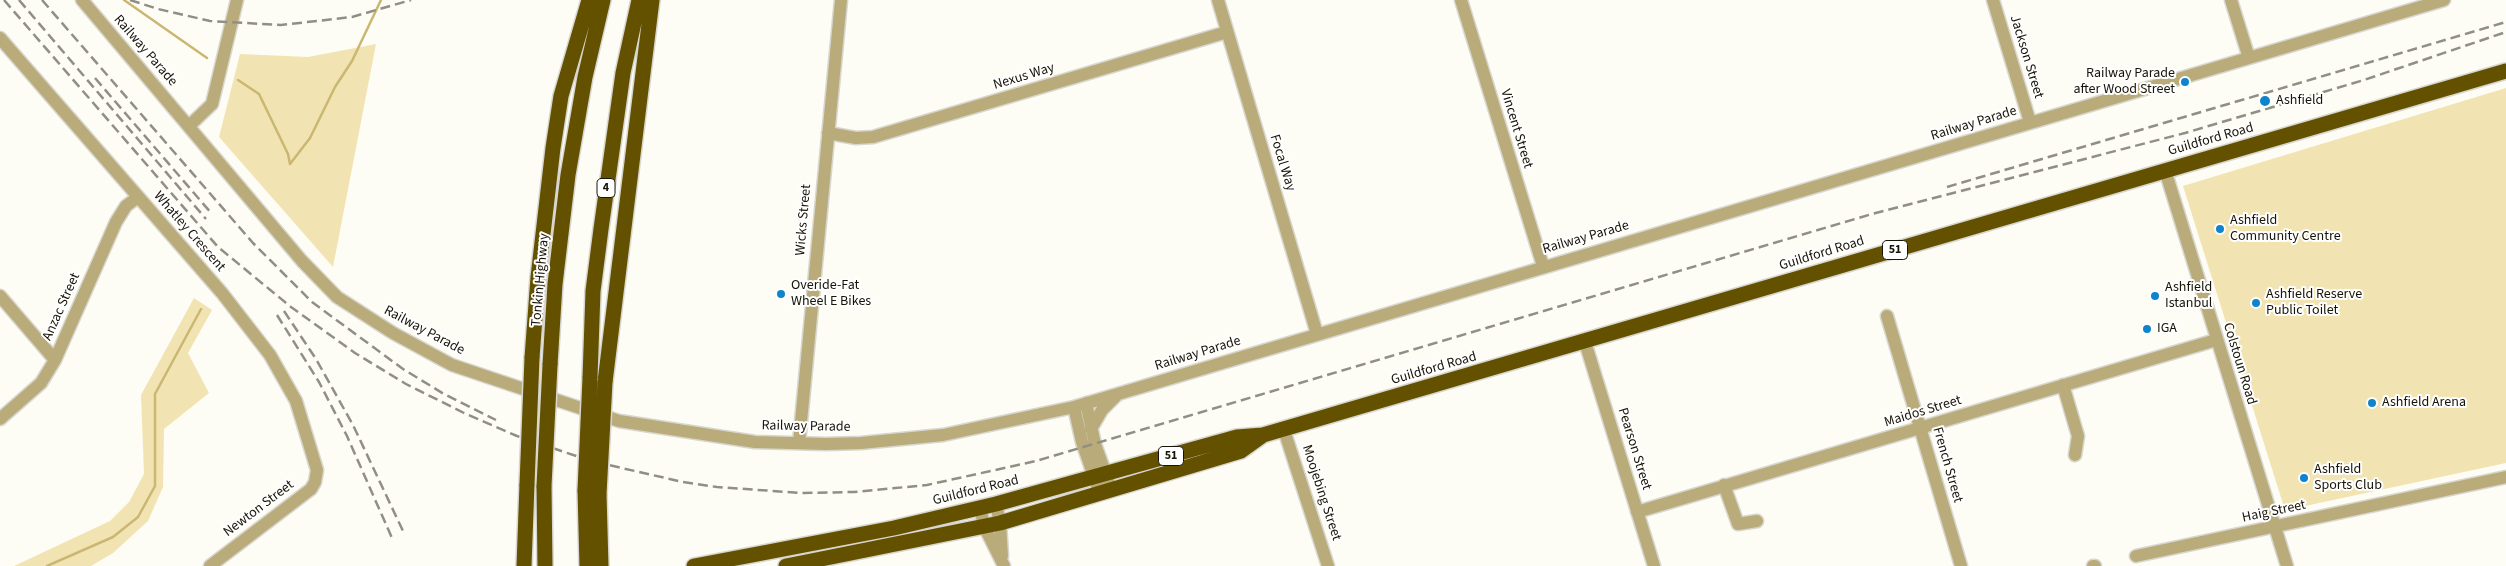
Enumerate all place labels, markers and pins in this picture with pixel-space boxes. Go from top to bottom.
place label: Railway Parade after Wood Street [2073,66,2175,98]
marker: Railway Parade after Wood Street [2179,76,2191,88]
place label: Ashfield [2276,93,2323,109]
marker: Ashfield [2258,94,2272,108]
place label: Ashfield Community Centre [2230,213,2341,246]
marker: Ashfield Community Centre [2214,223,2226,235]
place label: Overide-Fat Wheel E Bikes [791,278,871,310]
place label: Ashfield Istanbul [2165,280,2212,312]
place label: Ashfield Reserve Public Toilet [2266,287,2362,320]
marker: Overide-Fat Wheel E Bikes [775,288,787,300]
marker: Ashfield Istanbul [2149,290,2161,302]
marker: Ashfield Reserve Public Toilet [2250,297,2262,309]
place label: IGA [2157,321,2177,337]
marker: IGA [2141,323,2153,335]
place label: Ashfield Arena [2382,395,2466,411]
marker: Ashfield Arena [2366,397,2378,409]
place label: Ashfield Sports Club [2314,462,2382,494]
marker: Ashfield Sports Club [2298,472,2310,484]

